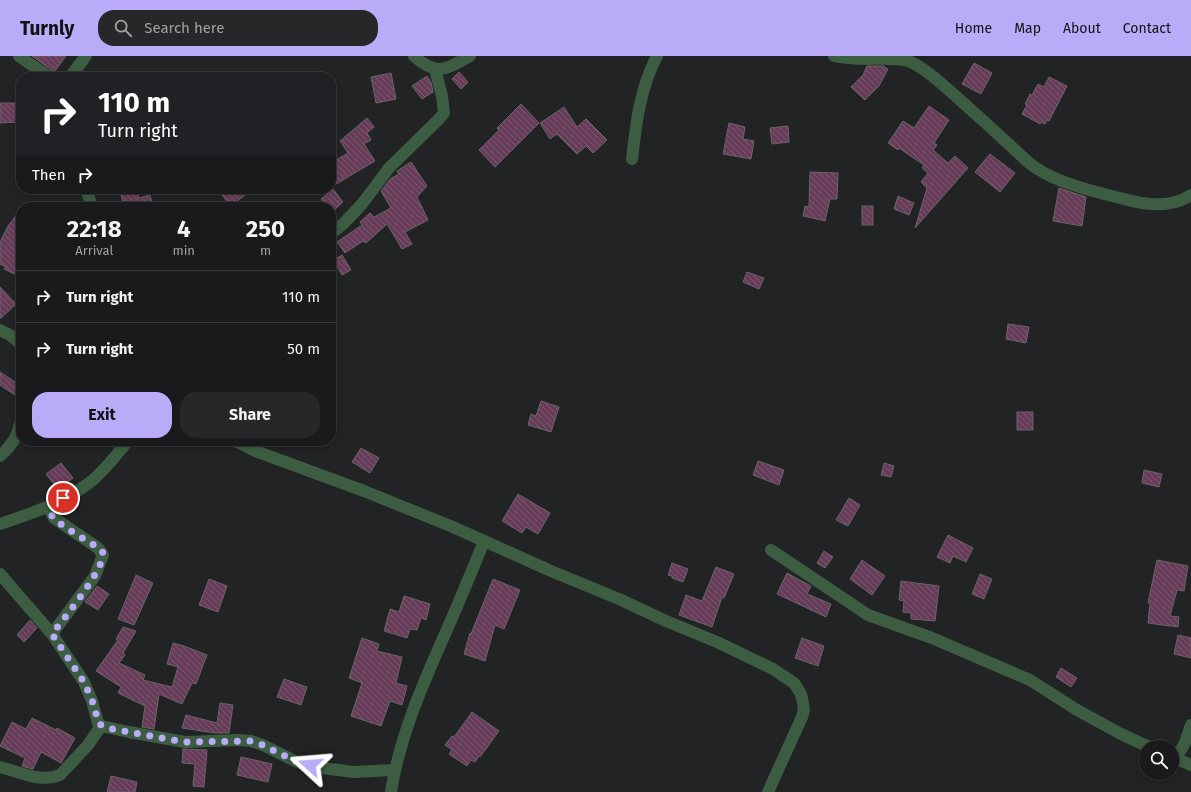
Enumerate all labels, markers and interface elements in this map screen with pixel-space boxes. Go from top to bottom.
search box [98,10,378,46]
text: Turnly [20,17,74,40]
icon: search [112,17,134,39]
text: Search here [144,19,224,37]
text: Home [955,20,992,37]
text: Map [1014,20,1041,37]
text: About [1063,20,1101,37]
text: Contact [1123,20,1171,37]
text: 110 m [98,86,170,119]
icon: right [32,88,84,140]
text: Turn right [98,120,178,142]
icon: right [74,164,96,186]
text: Then [32,166,66,184]
text: 22:18 [67,215,122,243]
text: 4 [177,215,191,243]
text: 250 [246,215,285,243]
text: Arrival [75,243,113,258]
text: min [173,243,195,258]
text: m [260,243,271,258]
icon: right [32,286,54,308]
text: Turn right [66,288,133,306]
text: 110 m [282,288,320,306]
icon: right [32,338,54,360]
text: Turn right [66,340,133,358]
text: 50 m [287,340,320,358]
button: Exit [32,392,172,438]
button: Share [180,392,320,438]
pin [46,481,80,515]
icon: arrive [52,487,74,509]
map controls [1139,740,1179,780]
button: search [1139,740,1179,780]
position arrow [289,744,331,786]

